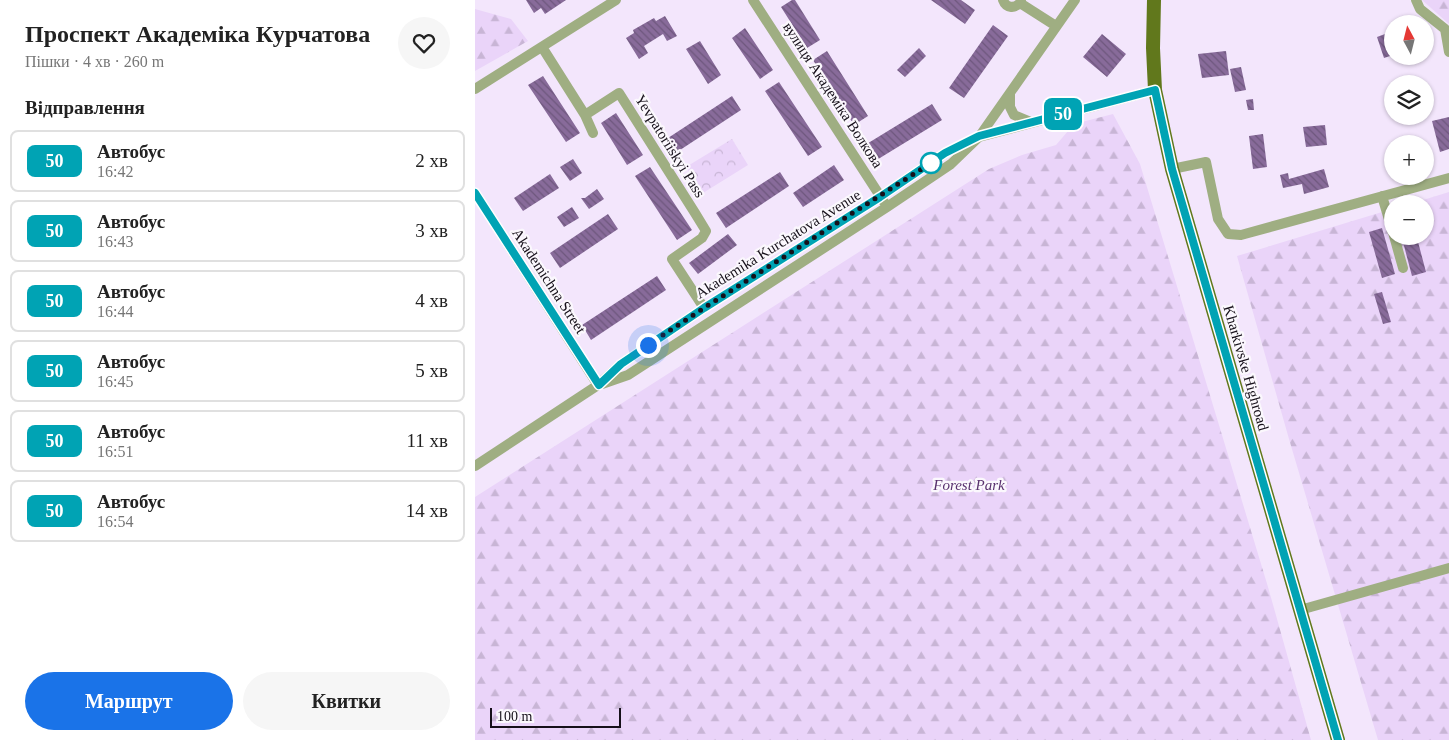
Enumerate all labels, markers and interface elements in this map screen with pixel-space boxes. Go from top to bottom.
north arrow [1384,15,1434,65]
map controls [1384,15,1434,245]
button: heart [398,17,450,69]
street label: вулиця Академіка Волкова [780,19,886,171]
text: Проспект Академіка Курчатова [25,21,370,47]
text: Пішки · 4 хв · 260 m [25,53,164,70]
button: layers [1384,75,1434,125]
street label: Yevpatoriiskyi Pass [632,92,708,200]
text: Відправлення [25,97,145,118]
line badge: 50 [1041,98,1085,130]
text: 50 [1054,104,1072,124]
button: + [1384,135,1434,185]
text: Автобус [97,141,165,162]
text: 2 хв [415,150,448,171]
text: 50 [46,151,64,171]
unlabelled marker [920,152,942,174]
text: 16:42 [97,163,133,180]
street label: Akademika Kurchatova Avenue [693,186,864,301]
button: − [1384,195,1434,245]
text: Автобус [97,211,165,232]
text: 3 хв [415,220,448,241]
text: 50 [46,221,64,241]
street label: Akademichna Street [509,225,589,337]
text: 16:43 [97,233,133,250]
text: Автобус [97,281,165,302]
text: 4 хв [415,290,448,311]
text: 50 [46,291,64,311]
text: 16:44 [97,303,133,320]
street label: Kharkivske Highroad [1220,304,1272,433]
your location [636,333,661,358]
text: Автобус [97,351,165,372]
text: 5 хв [415,360,448,381]
text: 50 [46,361,64,381]
text: 16:45 [97,373,133,390]
text: Автобус [97,421,165,442]
text: 11 хв [406,430,448,451]
text: 50 [46,431,64,451]
text: 16:51 [97,443,133,460]
park label: Forest Park [932,477,1005,493]
text: Автобус [97,491,165,512]
text: 14 хв [406,500,448,521]
text: 50 [46,501,64,521]
text: 16:54 [97,513,133,530]
button: Маршрут [25,672,233,730]
button: Квитки [243,672,450,730]
scale bar [490,705,621,728]
text: 100 m [497,709,532,724]

